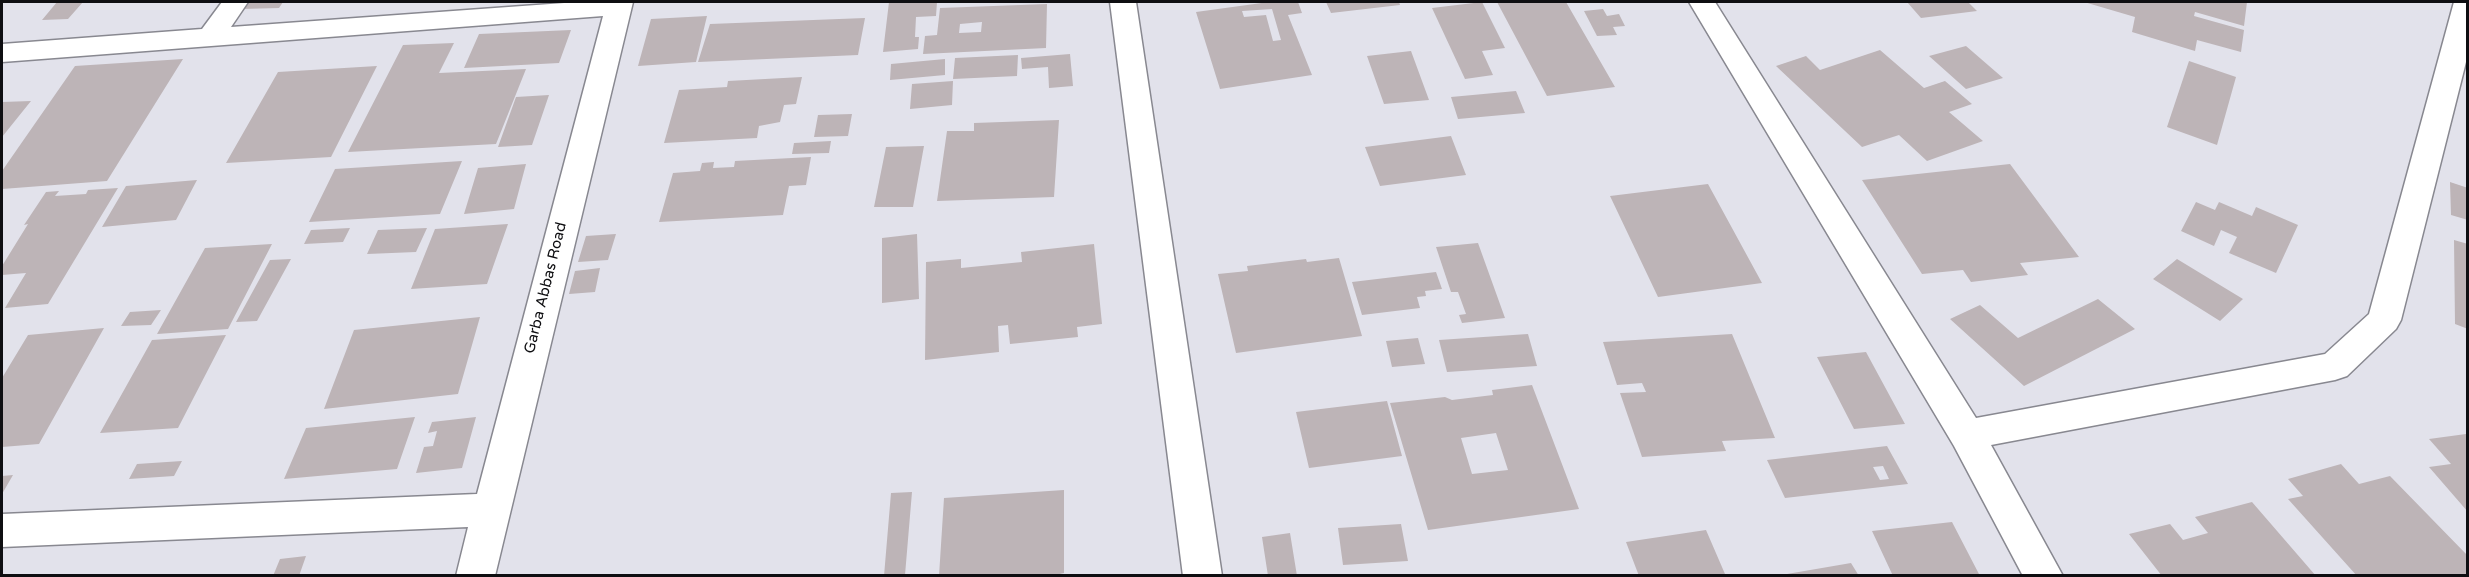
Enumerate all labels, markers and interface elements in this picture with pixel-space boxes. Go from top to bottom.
street label: Garba Abbas Road [521,221,571,355]

